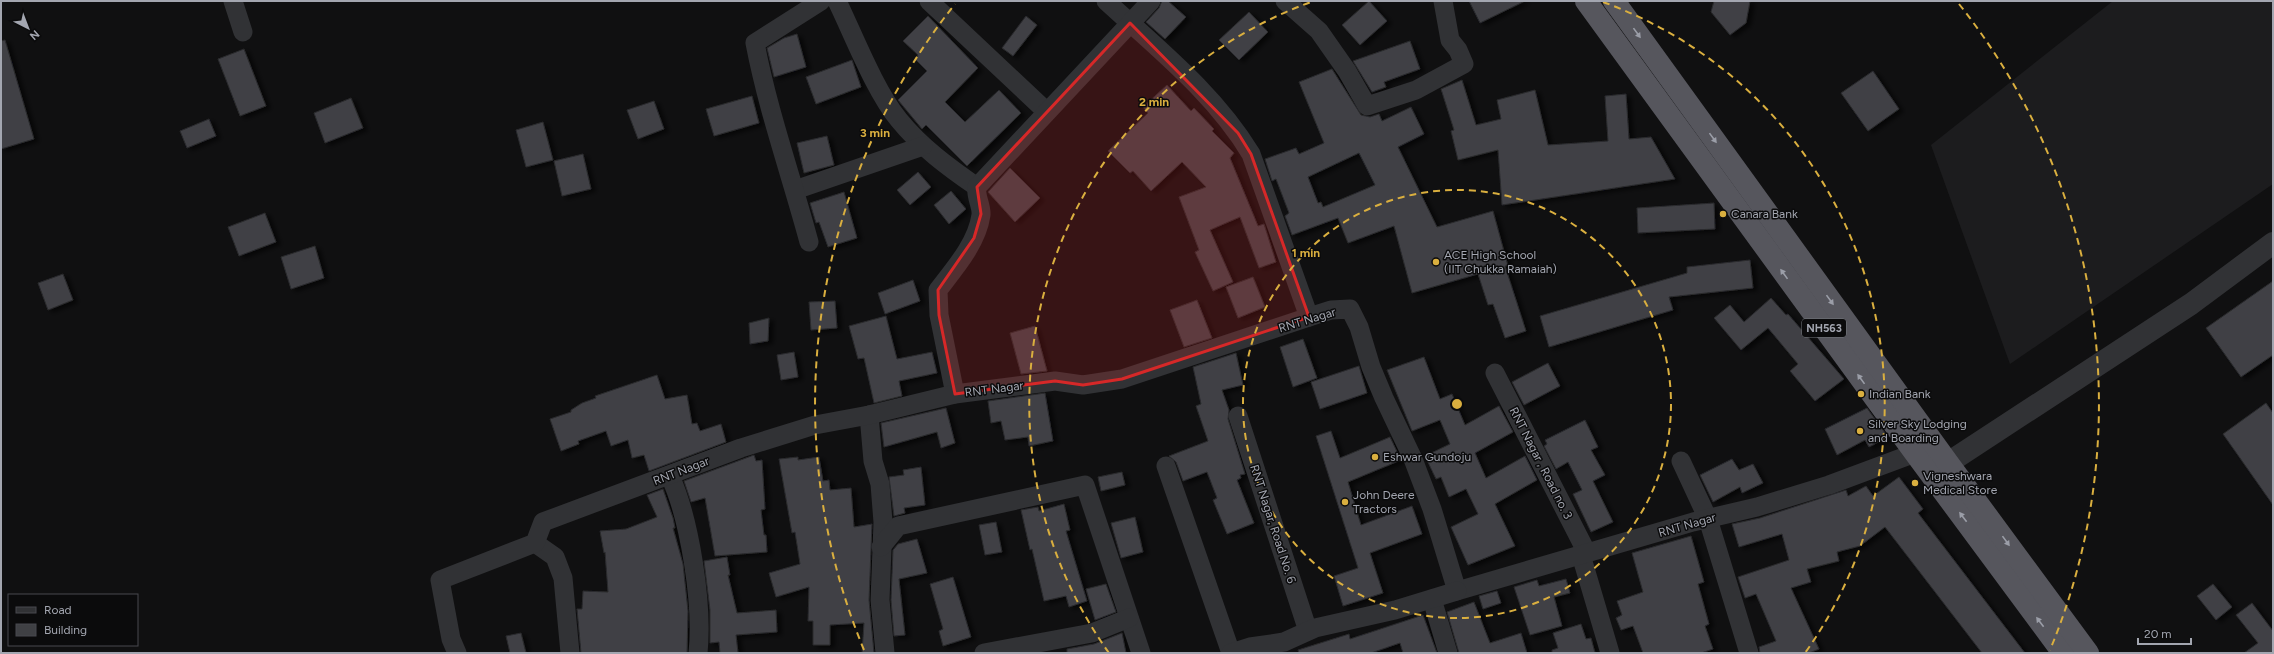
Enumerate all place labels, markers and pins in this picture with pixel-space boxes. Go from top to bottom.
place label: Canara Bank [1731,207,1798,221]
marker: Canara Bank [1718,209,1728,219]
place label: ACE High School (IIT Chukka Ramaiah) [1444,248,1557,276]
marker: ACE High School (IIT Chukka Ramaiah) [1431,257,1441,267]
place label: Indian Bank [1869,387,1931,401]
marker: Indian Bank [1856,389,1866,399]
centre of rings [1450,397,1464,411]
place label: Silver Sky Lodging and Boarding [1868,417,1967,445]
marker: Silver Sky Lodging and Boarding [1855,426,1865,436]
place label: Eshwar Gundoju [1383,450,1471,464]
marker: Eshwar Gundoju [1370,452,1380,462]
place label: Vigneshwara Medical Store [1923,469,1998,497]
marker: Vigneshwara Medical Store [1910,478,1920,488]
place label: John Deere Tractors [1353,488,1415,516]
marker: John Deere Tractors [1340,497,1350,507]

